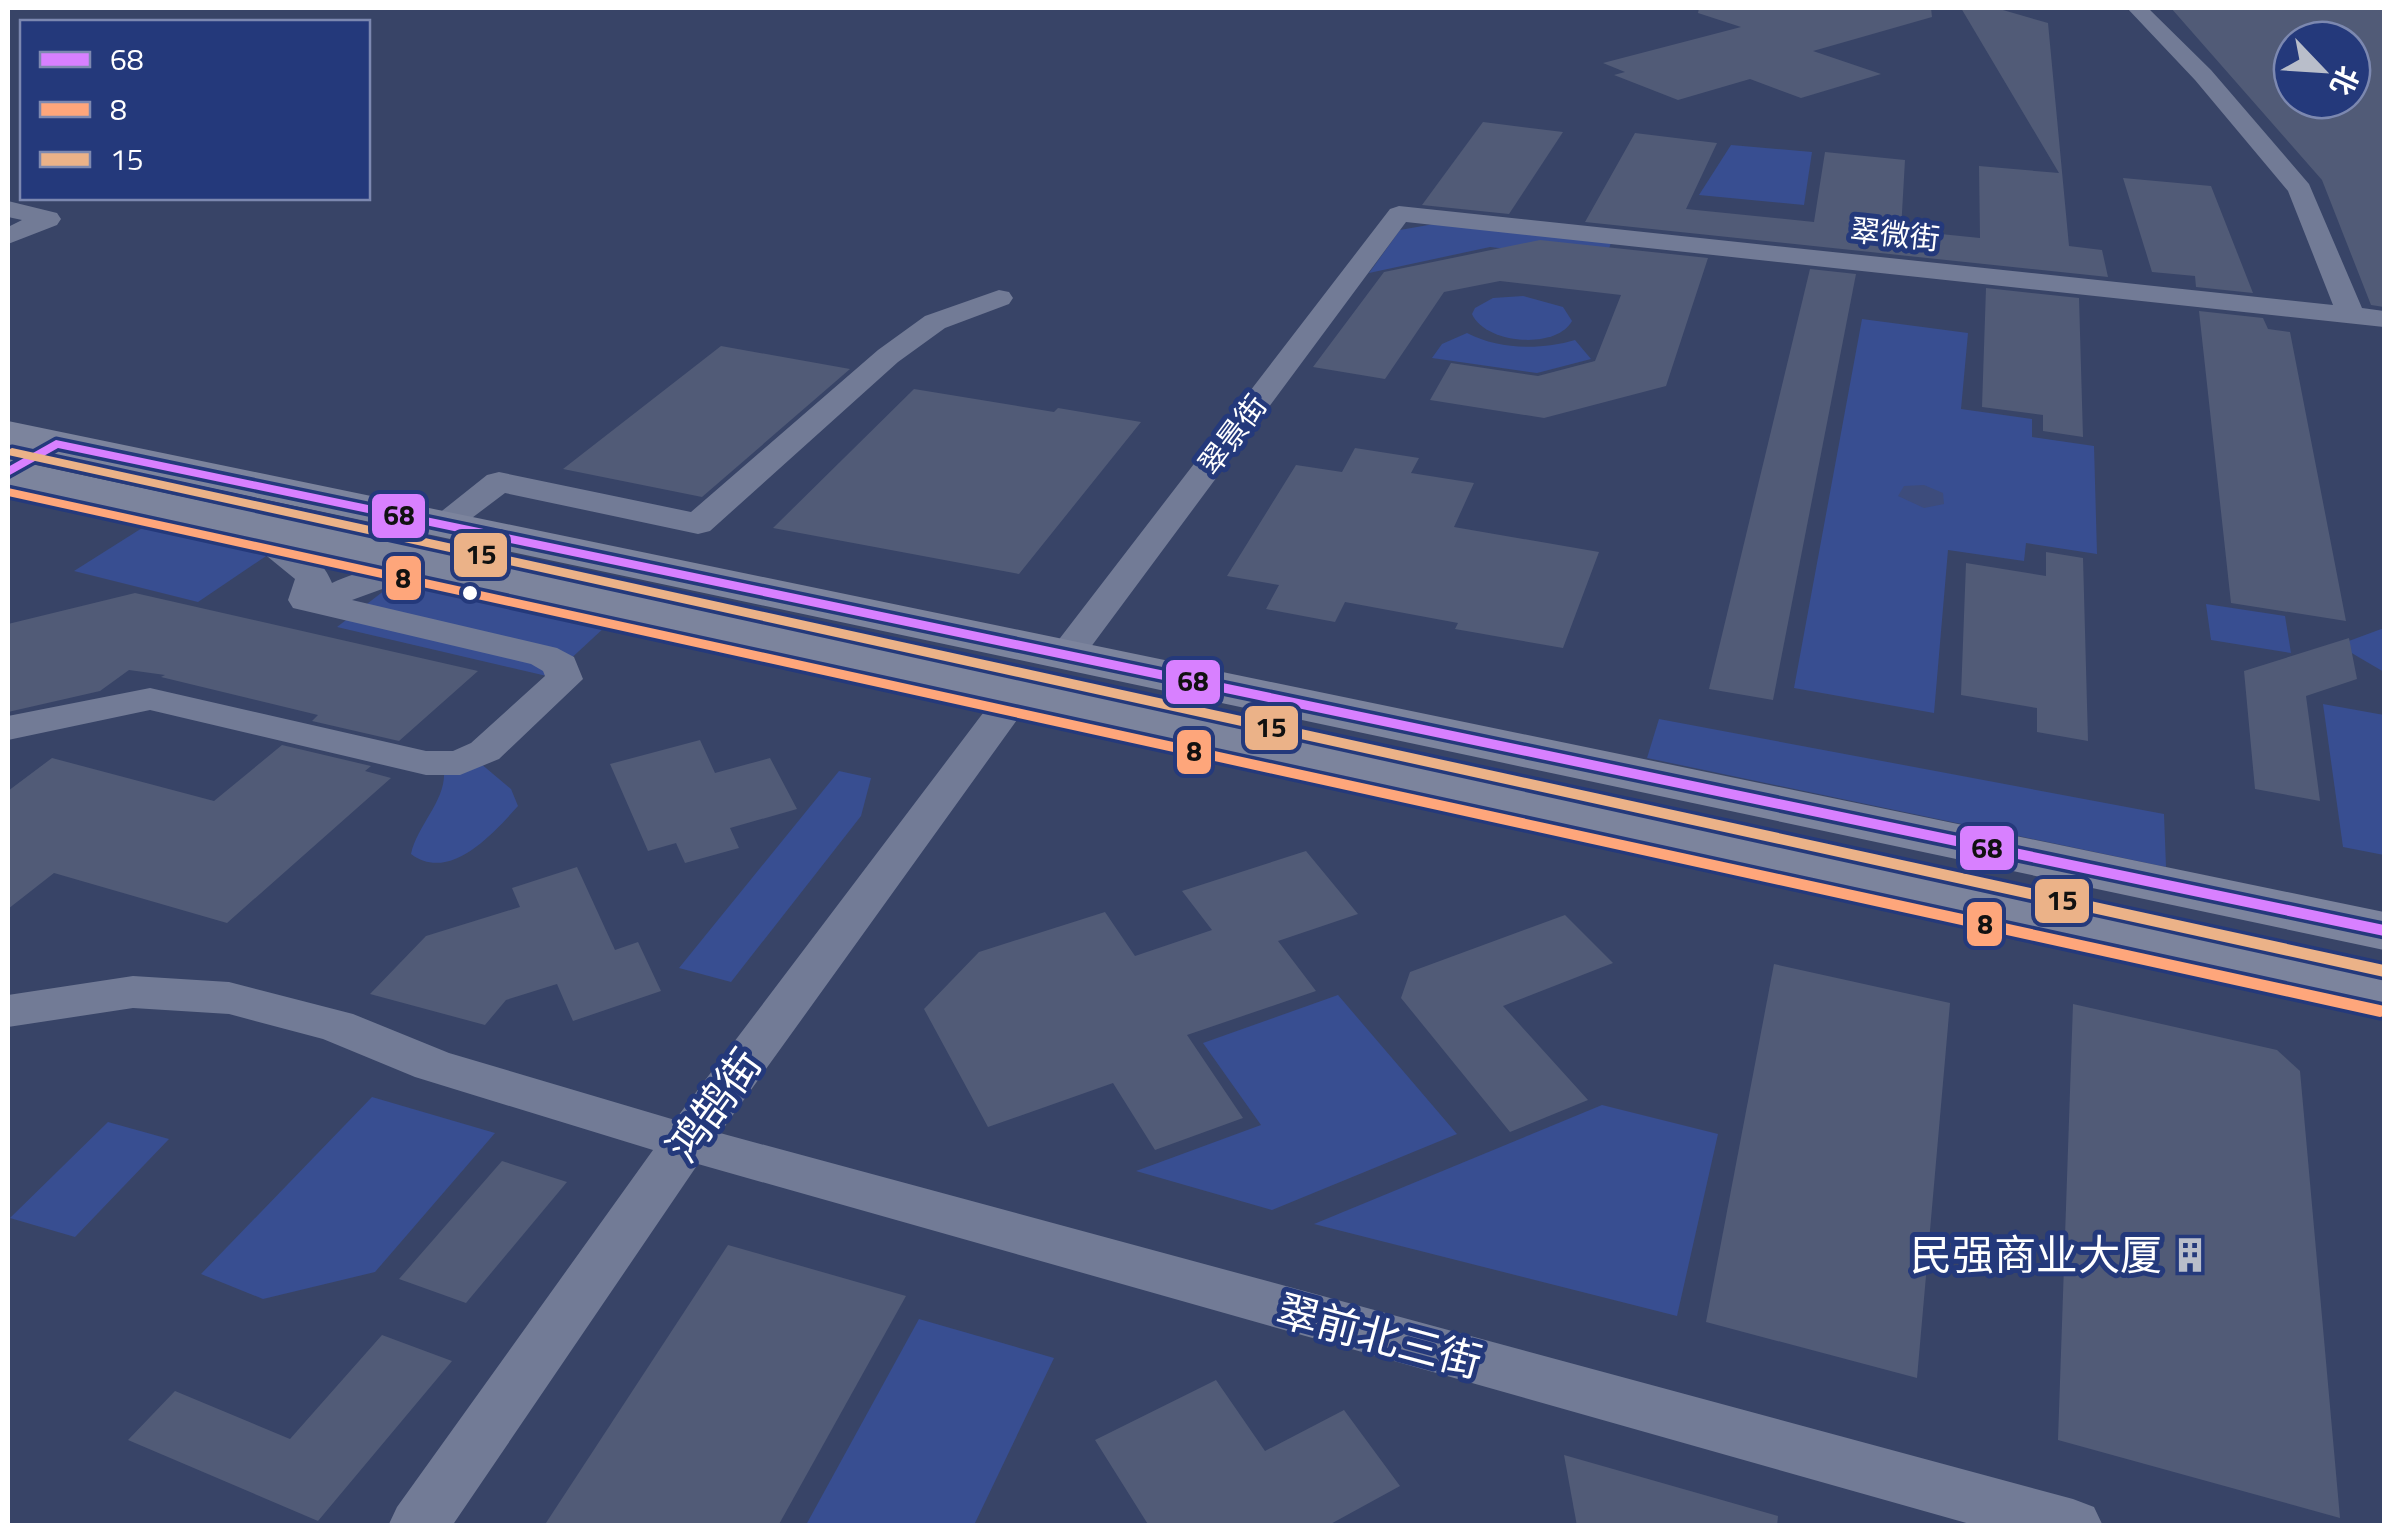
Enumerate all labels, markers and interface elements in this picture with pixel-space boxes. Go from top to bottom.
legend [20,20,370,200]
north arrow [2272,20,2372,120]
text: 68 [110,36,144,82]
text: 北 [2320,59,2371,103]
text: 8 [110,86,127,132]
text: 15 [110,136,144,182]
street label: 翠微街 [1848,206,1942,262]
street label: 翠景街 [1187,385,1278,484]
line badge: 68 [370,492,427,540]
text: 68 [383,493,415,536]
line badge: 15 [452,531,509,579]
text: 15 [465,532,497,575]
line badge: 8 [384,554,423,602]
text: 8 [395,556,411,599]
unlabelled marker [460,583,480,603]
line badge: 68 [1164,658,1222,706]
text: 68 [1177,659,1209,702]
line badge: 15 [1243,704,1300,752]
text: 15 [1255,705,1287,748]
line badge: 8 [1175,728,1213,776]
text: 8 [1186,729,1202,772]
line badge: 68 [1958,824,2016,872]
text: 68 [1971,826,2003,869]
line badge: 15 [2033,877,2091,925]
text: 15 [2046,878,2078,921]
line badge: 8 [1965,900,2004,948]
text: 8 [1977,902,1993,945]
street label: 鸿鹄街 [650,1035,776,1174]
place label: 民强商业大厦 [1910,1222,2162,1286]
building icon: 民强商业大厦 [2171,1236,2209,1274]
street label: 翠前北三街 [1270,1277,1489,1393]

